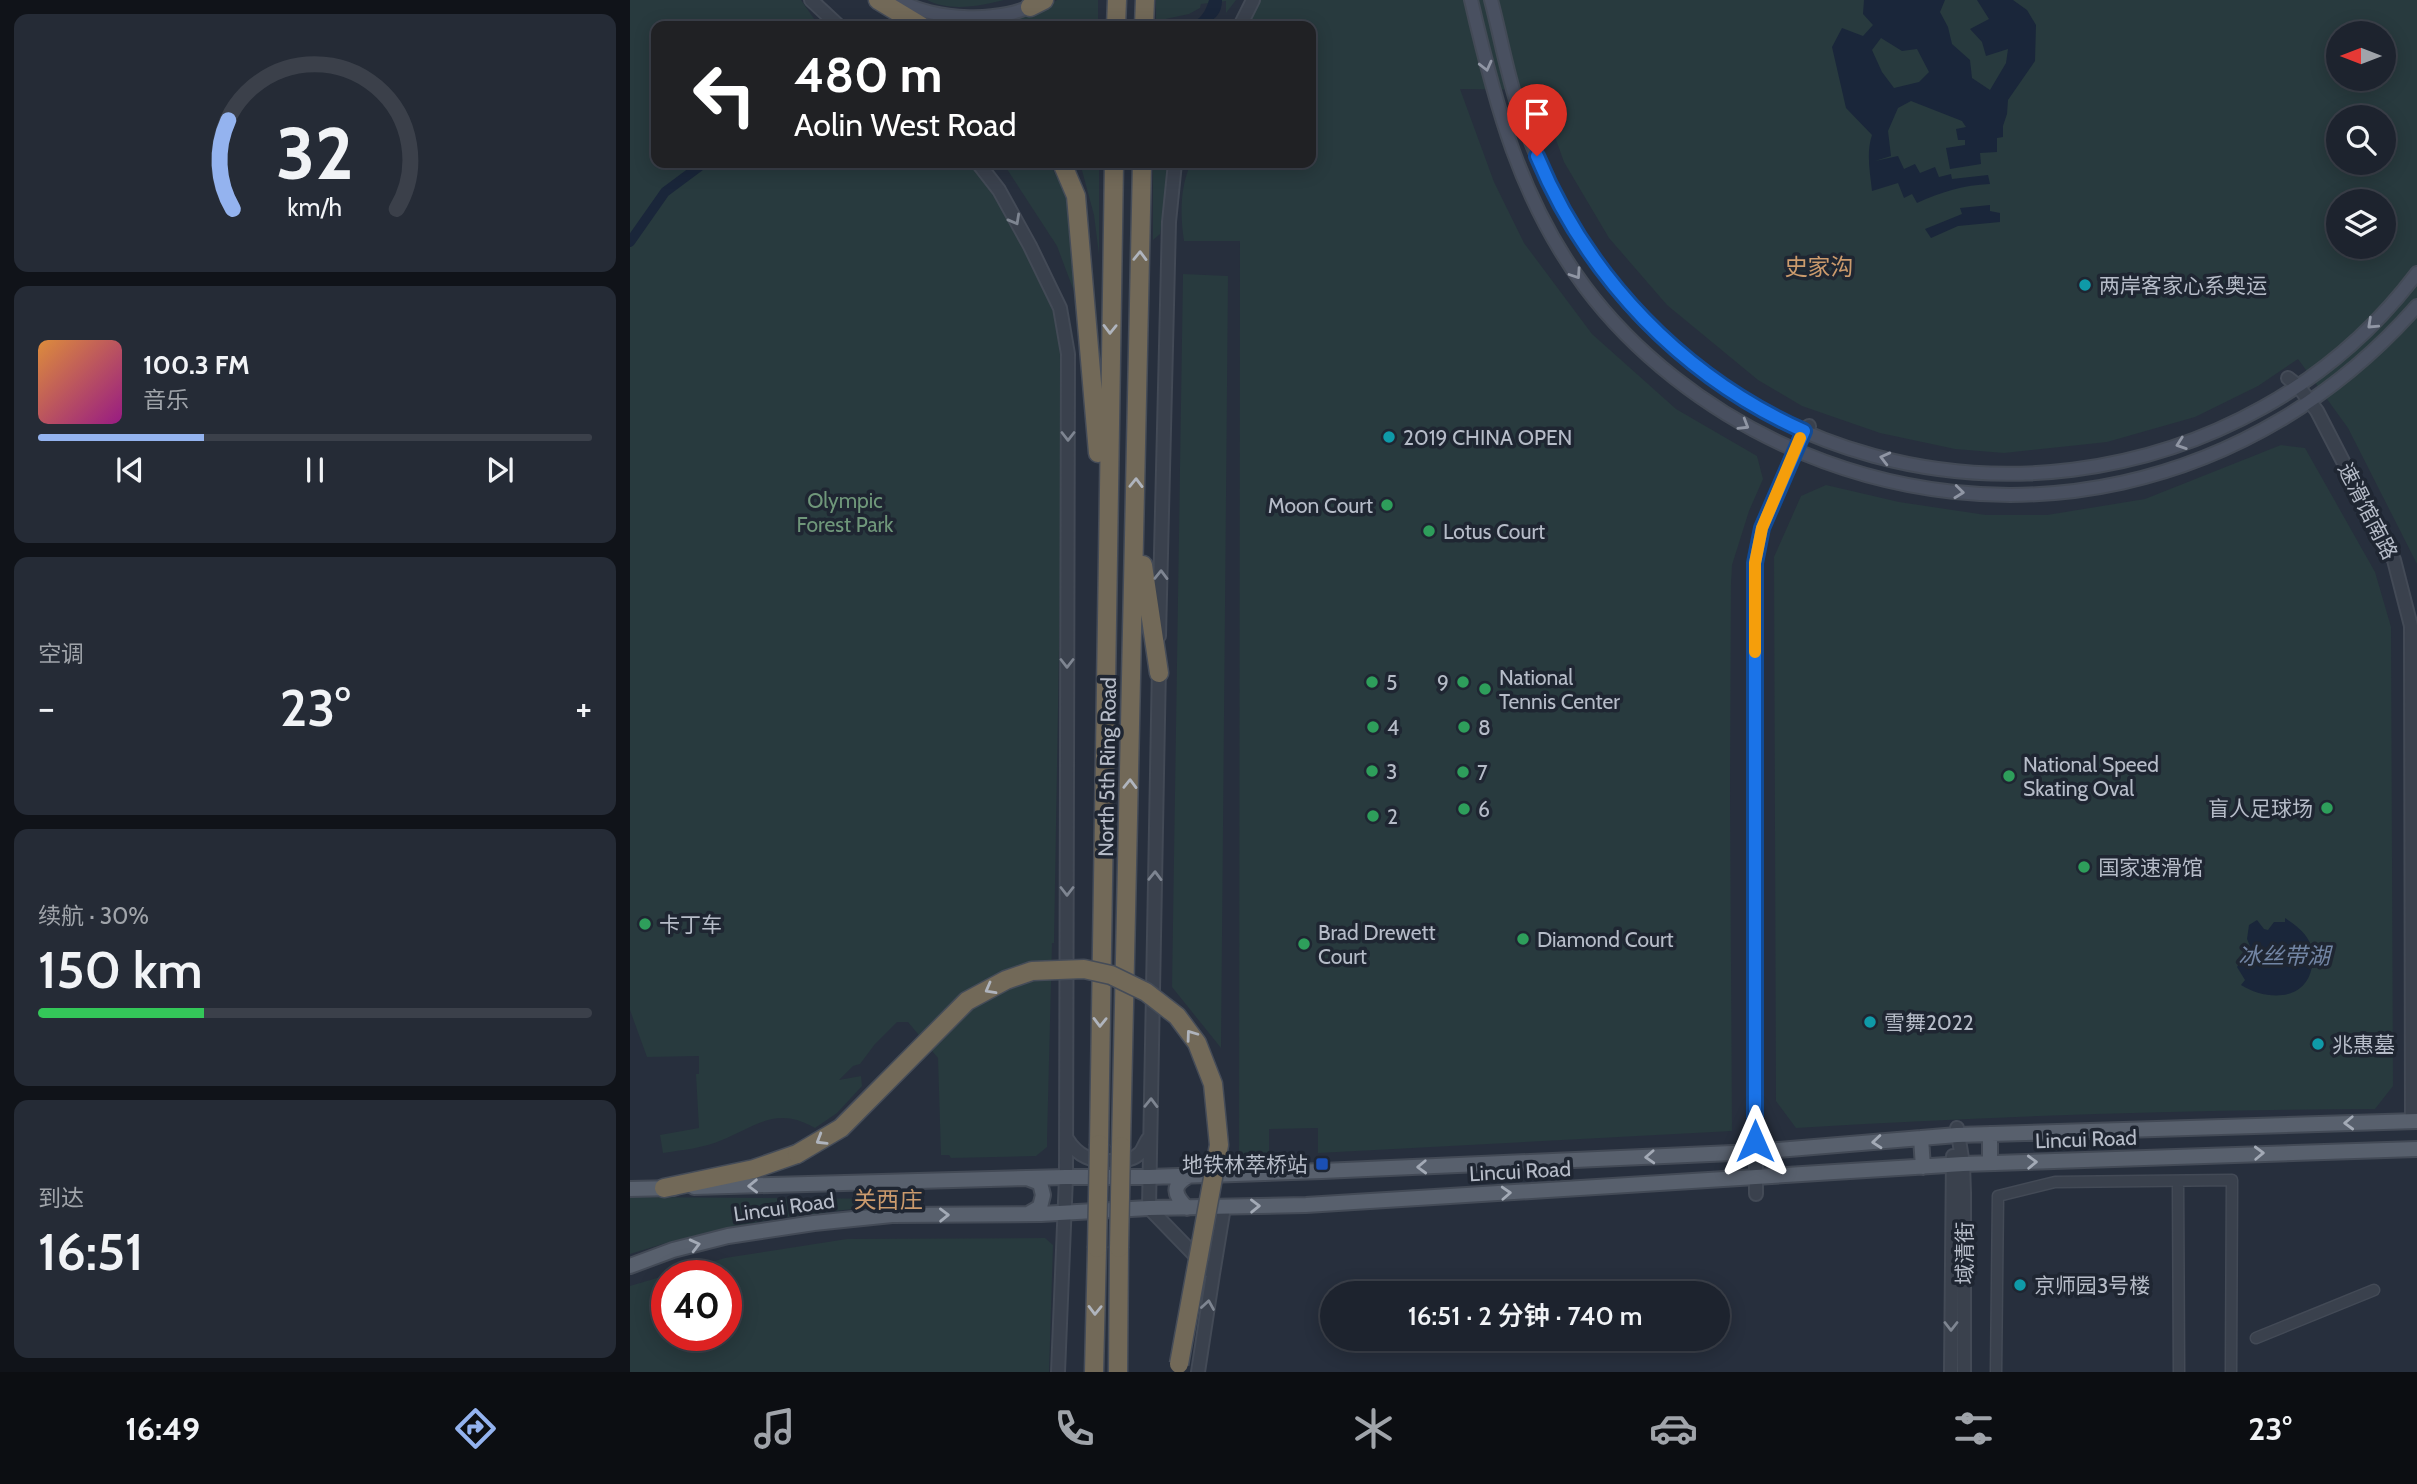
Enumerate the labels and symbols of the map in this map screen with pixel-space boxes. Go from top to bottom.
north arrow [2326,21,2396,91]
one-way arrow [1478,60,1492,72]
pin [1507,84,1567,156]
one-way arrow [1007,212,1020,225]
one-way arrow [1132,250,1148,261]
district label: 史家沟 [1785,253,1854,281]
one-way arrow [1568,266,1580,279]
place label: 两岸客家心系奥运 [2099,273,2267,298]
marker: 两岸客家心系奥运 [2077,277,2093,293]
one-way arrow [2367,316,2380,329]
one-way arrow [1103,324,1118,335]
one-way arrow [1737,416,1750,429]
place label: 2019 CHINA OPEN [1403,425,1572,450]
marker: 2019 CHINA OPEN [1381,429,1397,445]
one-way arrow [1060,431,1076,441]
one-way arrow [2176,436,2188,451]
one-way arrow [1879,452,1891,466]
street label: 速滑馆南路 [2333,459,2403,563]
one-way arrow [1129,478,1144,489]
one-way arrow [1954,485,1965,500]
park label: Olympic Forest Park [796,488,894,537]
place label: Moon Court [1268,493,1373,518]
marker: Moon Court [1379,497,1395,513]
place label: Lotus Court [1443,519,1545,544]
marker: Lotus Court [1421,523,1437,539]
one-way arrow [1153,569,1169,580]
one-way arrow [1060,658,1075,669]
place label: National Tennis Center [1499,665,1620,714]
place label: 5 [1386,670,1397,695]
place label: 9 [1437,670,1449,695]
marker: 5 [1364,674,1380,690]
marker: 9 [1455,674,1471,690]
street label: North 5th Ring Road [1093,677,1121,857]
marker: National Tennis Center [1477,681,1493,697]
place label: 4 [1387,715,1399,740]
place label: 8 [1478,715,1491,740]
marker: 4 [1365,719,1381,735]
marker: 8 [1456,719,1472,735]
place label: National Speed Skating Oval [2023,752,2159,801]
place label: 3 [1386,759,1397,784]
place label: 7 [1477,760,1488,785]
marker: 3 [1364,763,1380,779]
marker: 7 [1455,764,1471,780]
marker: National Speed Skating Oval [2001,768,2017,784]
one-way arrow [1122,778,1137,789]
place label: 盲人足球场 [2208,796,2313,821]
place label: 6 [1478,797,1490,822]
marker: 盲人足球场 [2319,800,2335,816]
marker: 6 [1456,801,1472,817]
place label: 2 [1387,804,1398,829]
marker: 2 [1365,808,1381,824]
place label: 国家速滑馆 [2098,855,2203,880]
marker: 国家速滑馆 [2076,859,2092,875]
one-way arrow [1147,870,1163,881]
one-way arrow [1059,886,1075,896]
place label: 卡丁车 [659,912,722,937]
marker: 卡丁车 [637,916,653,932]
place label: Brad Drewett Court [1318,920,1436,969]
place label: Diamond Court [1537,927,1674,952]
marker: Diamond Court [1515,931,1531,947]
marker: Brad Drewett Court [1296,936,1312,952]
water label: 冰丝带湖 [2238,942,2333,970]
one-way arrow [984,981,997,994]
place label: 雪舞2022 [1884,1010,1974,1035]
marker: 雪舞2022 [1862,1014,1878,1030]
one-way arrow [1093,1017,1108,1028]
one-way arrow [1187,1030,1199,1043]
place label: 兆惠墓 [2332,1032,2395,1057]
marker: 兆惠墓 [2310,1036,2326,1052]
one-way arrow [1143,1098,1158,1109]
position arrow [1718,1104,1792,1178]
one-way arrow [2343,1116,2354,1131]
street label: Lincui Road [2035,1125,2137,1153]
one-way arrow [816,1131,829,1144]
one-way arrow [1871,1134,1882,1149]
one-way arrow [2254,1145,2265,1161]
one-way arrow [1644,1149,1655,1164]
place label: 地铁林萃桥站 [1182,1152,1308,1177]
one-way arrow [2026,1154,2037,1169]
marker: 地铁林萃桥站 [1314,1156,1330,1172]
street label: Lincui Road [1468,1156,1572,1186]
one-way arrow [1417,1159,1428,1174]
one-way arrow [747,1178,758,1193]
one-way arrow [1501,1185,1512,1200]
district label: 关西庄 [854,1186,923,1214]
street label: Lincui Road [732,1188,836,1226]
one-way arrow [1250,1198,1260,1214]
one-way arrow [940,1207,950,1223]
street label: 域清街 [1952,1222,1977,1285]
one-way arrow [689,1239,701,1253]
speed limit sign: 40 [651,1260,742,1351]
place label: 京师园3号楼 [2034,1273,2150,1298]
marker: 京师园3号楼 [2012,1277,2028,1293]
one-way arrow [1200,1299,1215,1310]
one-way arrow [1087,1305,1103,1316]
one-way arrow [1943,1321,1959,1331]

